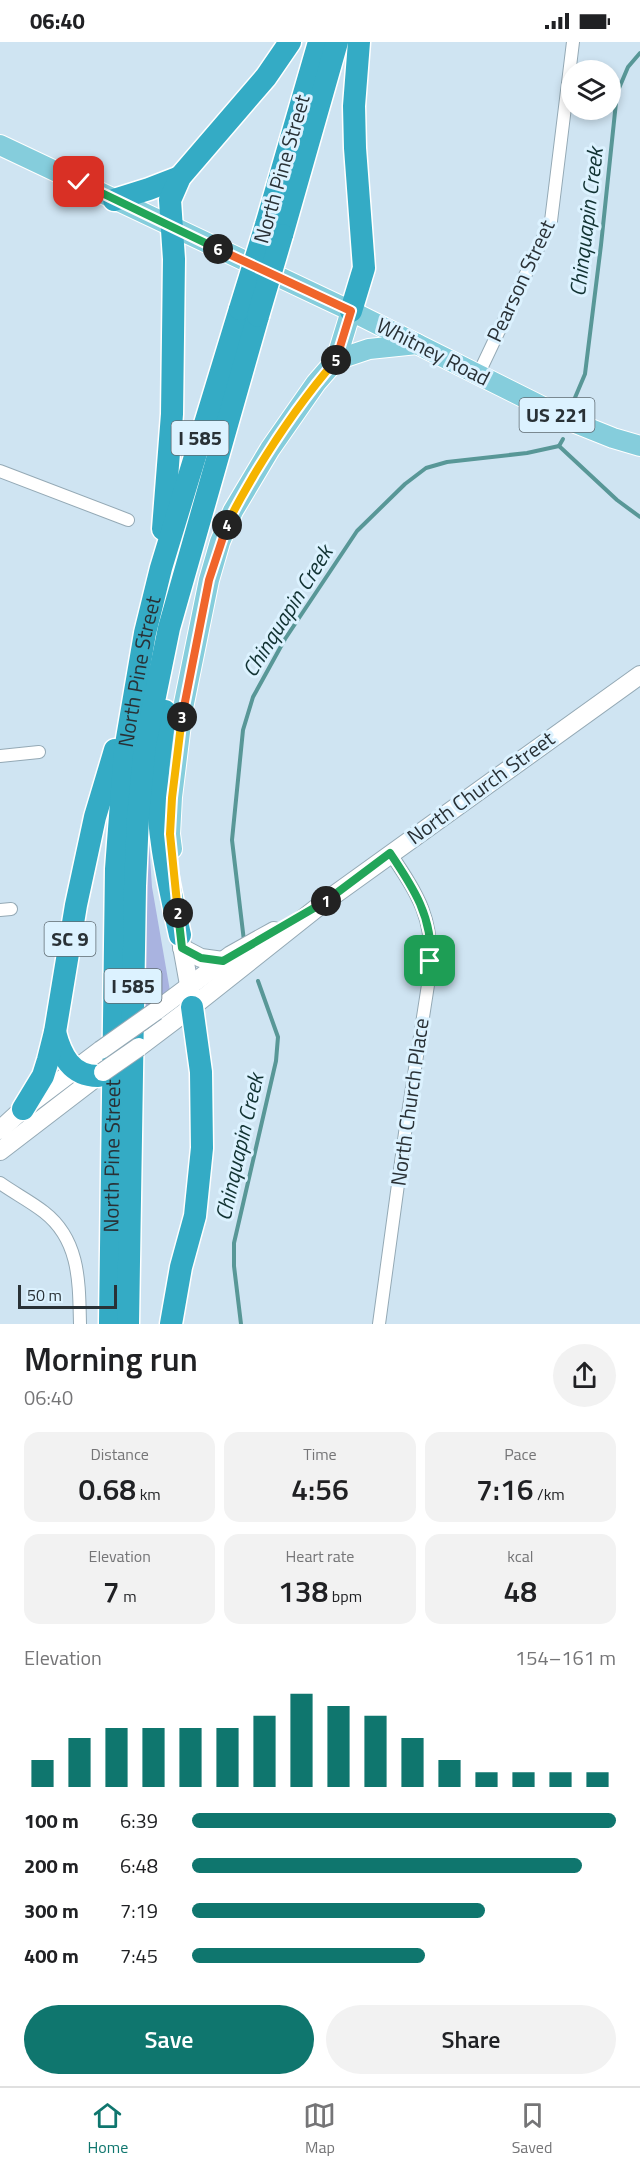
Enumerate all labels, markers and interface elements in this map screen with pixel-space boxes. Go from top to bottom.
text: 06:40 [30,4,85,38]
map controls [561,60,621,120]
button: layers [561,60,621,120]
street label: North Pine Street [245,90,318,247]
water label: Chinquapin Creek [560,143,612,298]
pin [53,156,104,207]
icon: check [62,165,95,198]
street label: Pearson Street [478,214,563,347]
pin: 6 [203,234,233,264]
text: 6 [214,237,222,261]
street label: Whitney Road [371,309,496,393]
pin: 5 [321,345,351,375]
text: 5 [332,348,340,372]
road number: US 221 [520,398,594,432]
road number: I 585 [172,421,228,455]
pin: 4 [212,510,242,540]
text: 4 [223,513,231,537]
water label: Chinquapin Creek [233,537,342,683]
street label: North Pine Street [109,592,169,750]
pin: 3 [167,702,197,732]
text: 3 [178,705,186,729]
street label: North Church Street [400,722,561,852]
pin: 1 [311,886,341,916]
text: 1 [322,889,330,913]
pin: 2 [163,898,193,928]
text: 2 [174,901,182,925]
road number: SC 9 [44,922,96,956]
pin [404,935,455,986]
icon: arrive [413,944,446,977]
road number: I 585 [104,969,162,1003]
street label: North Church Place [381,1016,437,1188]
water label: Chinquapin Creek [206,1068,273,1224]
street label: North Pine Street [94,1078,128,1233]
scale bar [18,1282,117,1310]
text: 50 m [27,1283,62,1307]
text: Morning run [24,1334,198,1384]
button: share [553,1344,616,1407]
text: 06:40 [24,1382,73,1413]
text: Distance [90,1442,149,1466]
text: Time [303,1442,337,1466]
text: Pace [504,1442,537,1466]
text: 0.68 [79,1466,136,1512]
text: 4:56 [291,1466,349,1512]
text: 7:16 [476,1466,534,1512]
text: km [136,1482,161,1506]
text: /km [534,1482,565,1506]
text: Elevation [89,1544,151,1568]
text: Heart rate [286,1544,354,1568]
text: kcal [507,1544,533,1568]
text: 7 [103,1568,120,1614]
text: 138 [278,1568,328,1614]
text: 48 [504,1568,537,1614]
text: m [120,1584,137,1608]
text: bpm [328,1584,362,1608]
text: Elevation [24,1642,102,1673]
text: 154–161 m [515,1642,616,1673]
text: 100 m [24,1805,79,1836]
text: 6:39 [120,1805,158,1836]
text: 200 m [24,1850,79,1881]
text: 6:48 [120,1850,158,1881]
text: 300 m [24,1895,79,1926]
text: 7:19 [120,1895,158,1926]
text: 400 m [24,1940,79,1971]
text: 7:45 [120,1940,158,1971]
button: Save [24,2005,314,2074]
button: Share [326,2005,616,2074]
tab: Home [88,2099,128,2159]
tab: Map [303,2099,336,2159]
tab: Saved [512,2099,552,2159]

